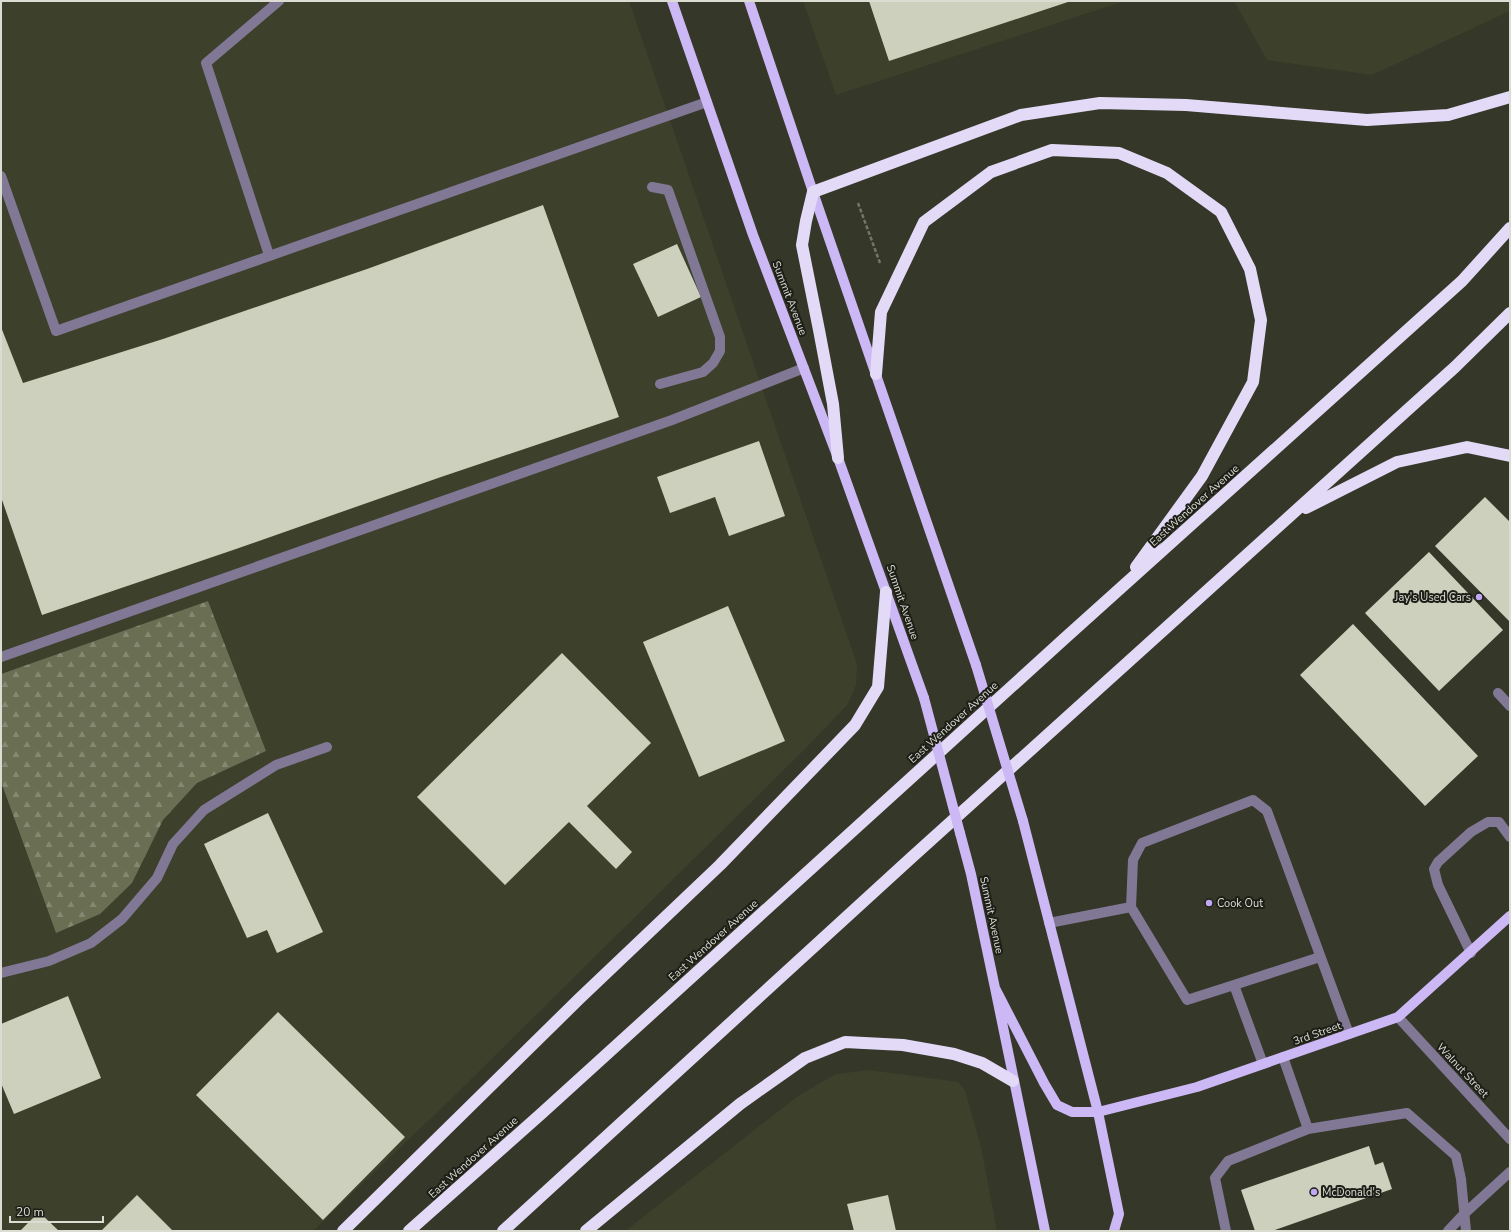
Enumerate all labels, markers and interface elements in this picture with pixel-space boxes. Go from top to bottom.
street label: Summit Avenue [768,259,811,338]
street label: East Wendover Avenue [1146,461,1242,550]
street label: Summit Avenue [883,563,922,642]
place label: Jay's Used Cars [1394,590,1471,605]
marker: Jay's Used Cars [1474,592,1484,602]
street label: East Wendover Avenue [905,678,1001,767]
street label: Summit Avenue [976,875,1007,955]
street label: East Wendover Avenue [665,896,761,985]
place label: Cook Out [1217,896,1263,911]
marker: Cook Out [1204,898,1214,908]
street label: 3rd Street [1291,1018,1343,1049]
street label: Walnut Street [1433,1040,1492,1101]
street label: East Wendover Avenue [425,1113,521,1202]
place label: McDonald's [1322,1185,1380,1200]
marker: McDonald's [1309,1187,1319,1197]
scale bar [10,1198,103,1224]
text: 20 m [16,1204,44,1220]

